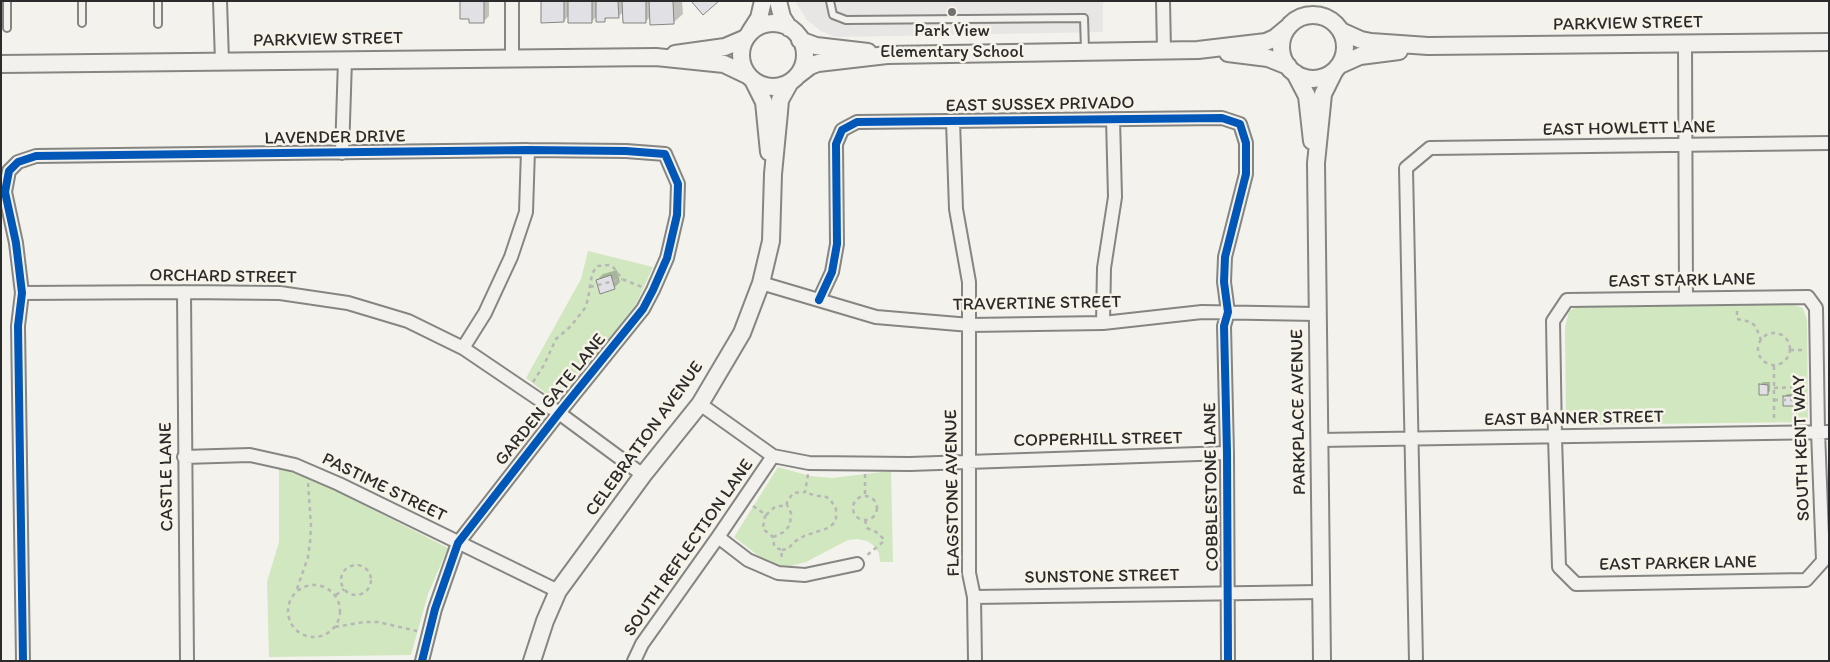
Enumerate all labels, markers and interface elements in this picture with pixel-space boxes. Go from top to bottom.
marker: Park View Elementary School [946,6,958,18]
street label: PARKVIEW STREET [1553,12,1703,36]
place label: Park View Elementary School [880,20,1024,62]
street label: PARKVIEW STREET [253,28,403,52]
street label: EAST SUSSEX PRIVADO [945,93,1135,117]
street label: EAST HOWLETT LANE [1542,117,1716,141]
street label: LAVENDER DRIVE [264,126,406,150]
street label: ORCHARD STREET [149,265,297,289]
street label: EAST STARK LANE [1608,269,1756,293]
street label: TRAVERTINE STREET [952,292,1122,316]
street label: GARDEN GATE LANE [491,329,611,471]
street label: PARKPLACE AVENUE [1287,329,1311,495]
street label: CELEBRATION AVENUE [581,357,709,521]
street label: SOUTH KENT WAY [1789,374,1815,522]
street label: COBBLESTONE LANE [1200,402,1224,572]
street label: EAST BANNER STREET [1484,407,1664,431]
street label: FLAGSTONE AVENUE [941,409,965,577]
street label: CASTLE LANE [155,422,179,532]
street label: COPPERHILL STREET [1013,428,1183,452]
street label: PASTIME STREET [318,449,450,527]
street label: SOUTH REFLECTION LANE [620,455,758,641]
street label: EAST PARKER LANE [1599,552,1757,576]
street label: SUNSTONE STREET [1024,565,1180,589]

